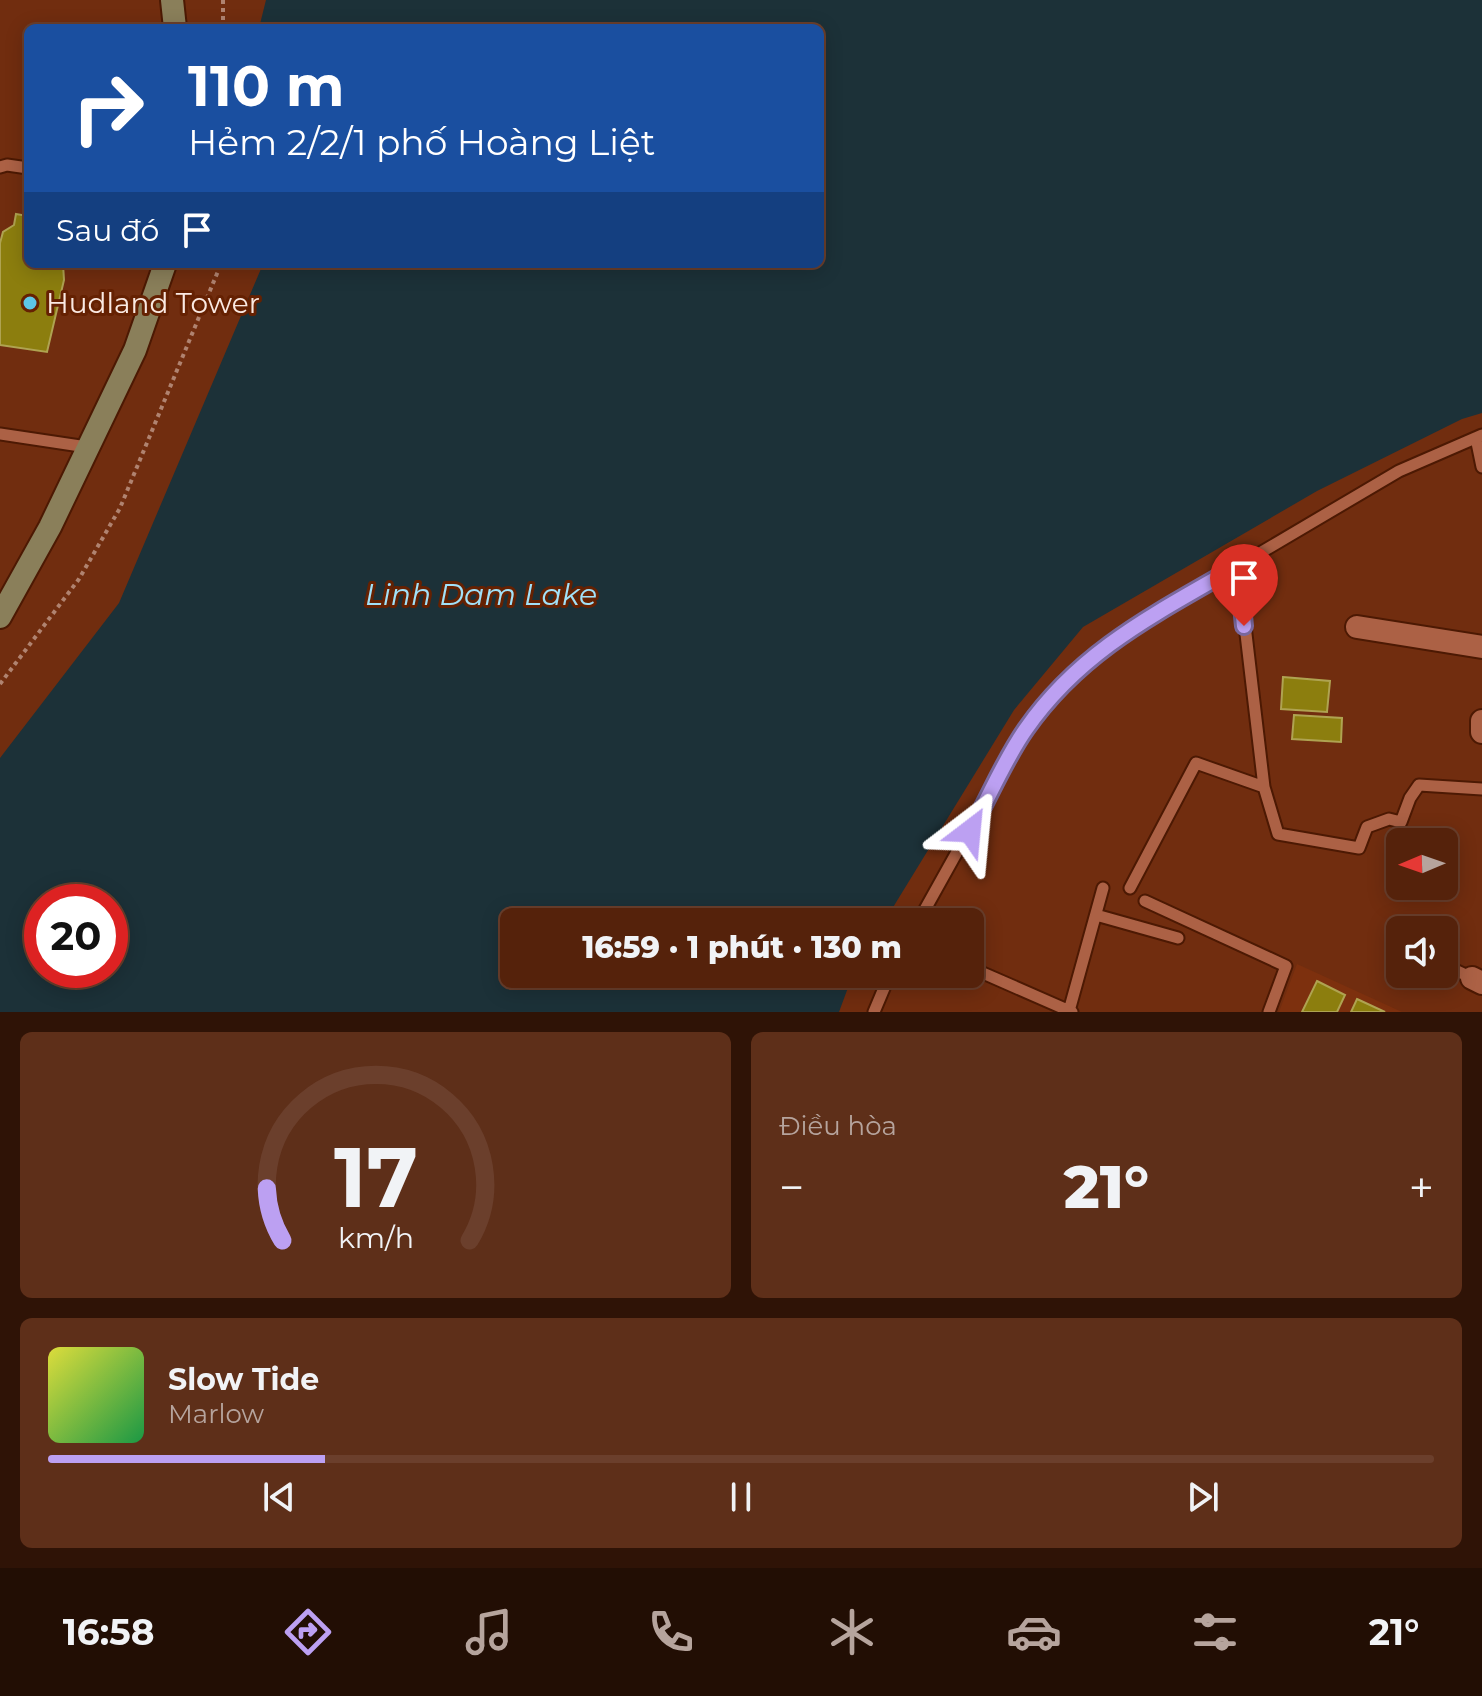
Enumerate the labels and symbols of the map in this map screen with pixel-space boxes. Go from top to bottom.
place label: Hudland Tower [46,286,260,320]
marker: Hudland Tower [21,294,39,312]
pin [1210,544,1278,626]
water label: Linh Dam Lake [365,576,597,613]
position arrow [928,789,1012,873]
north arrow [1386,828,1458,900]
speed limit sign: 20 [24,884,128,988]

